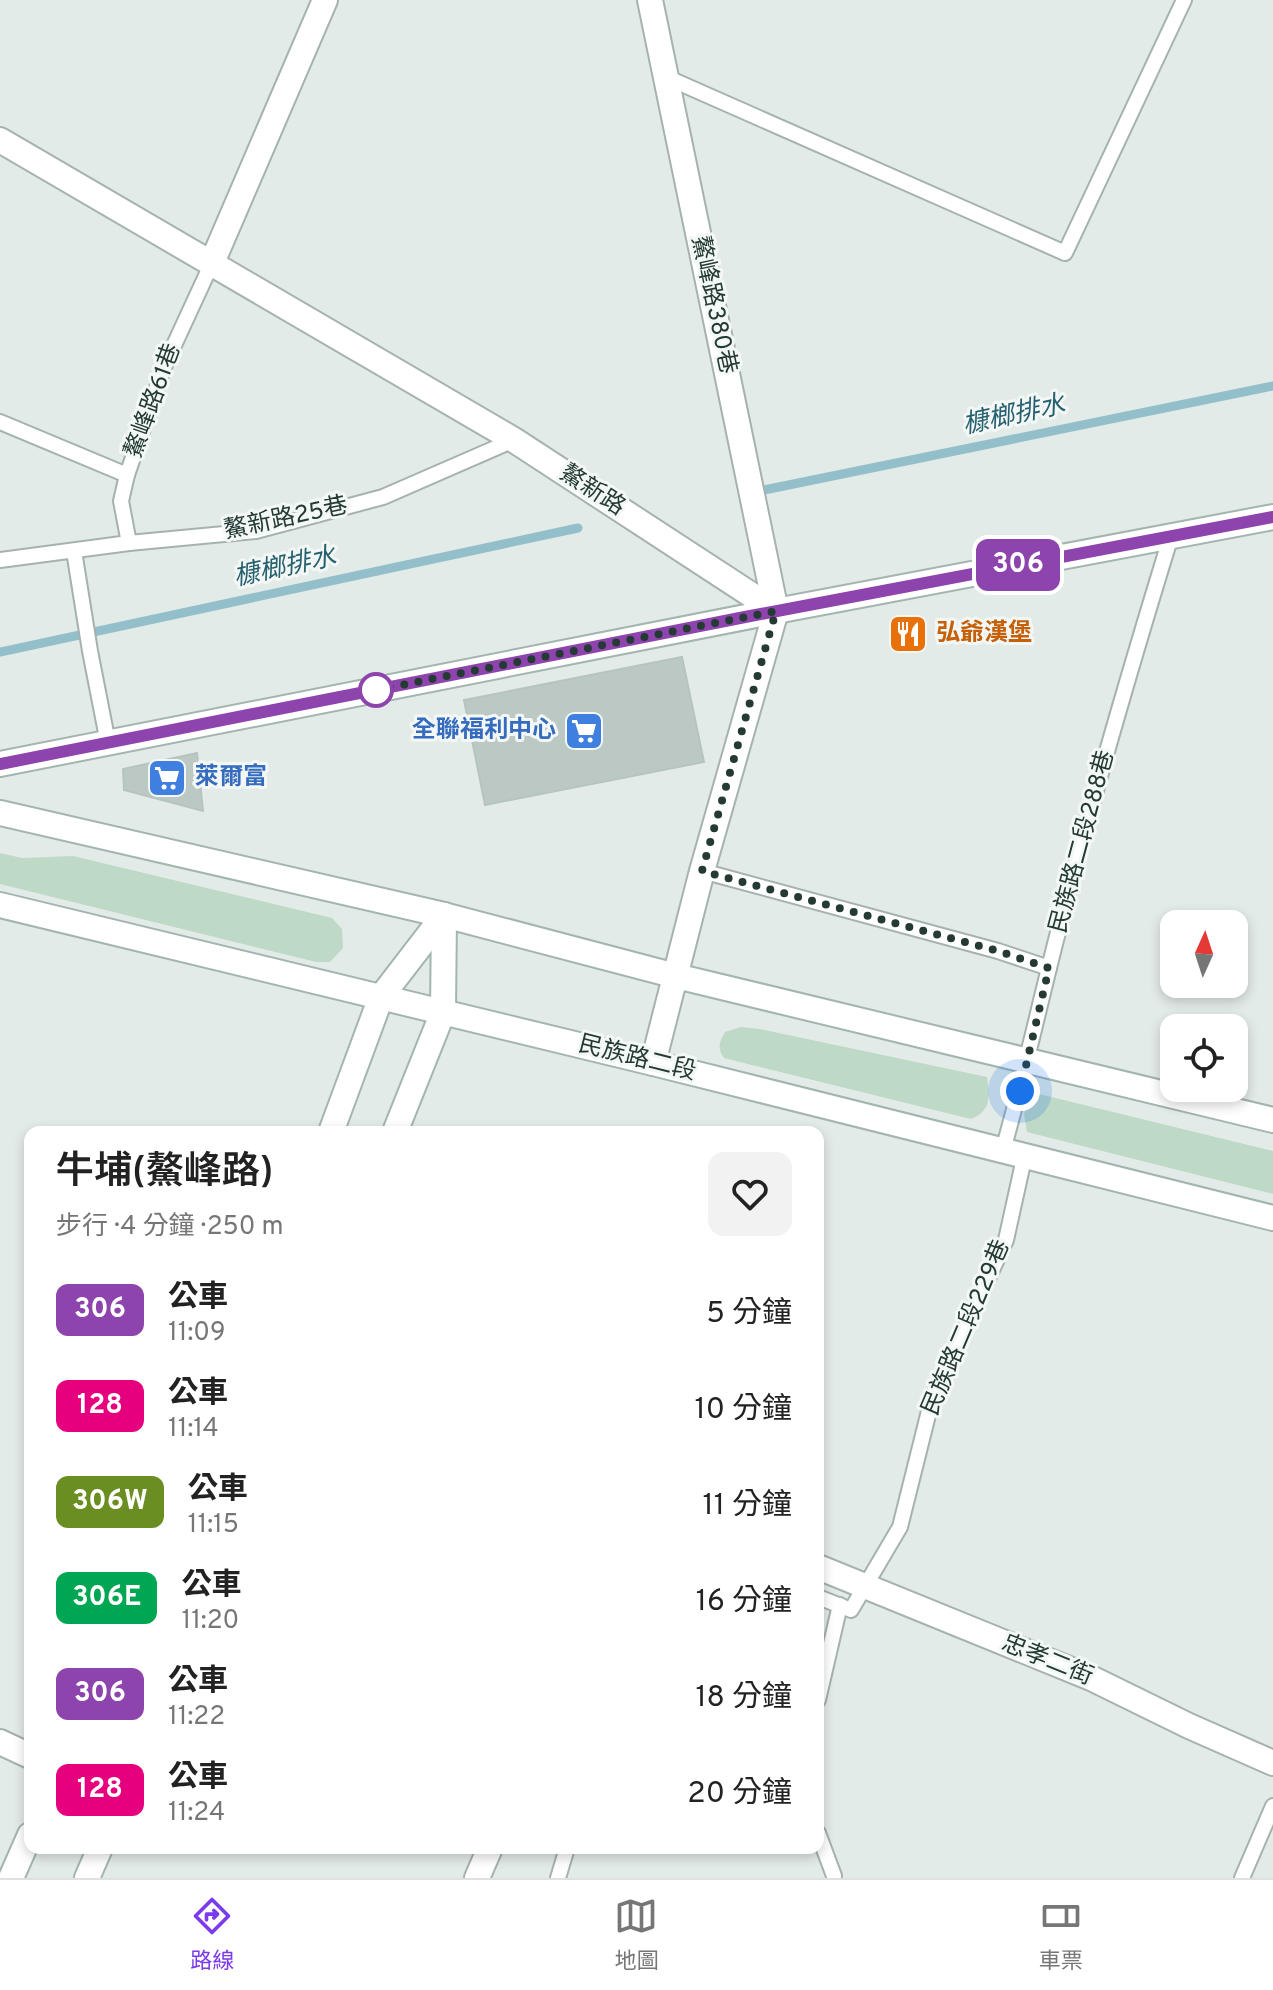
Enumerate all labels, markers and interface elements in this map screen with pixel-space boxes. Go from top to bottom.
street label: 鰲峰路380巷 [684,233,742,377]
street label: 鰲峰路61巷 [120,340,188,462]
water label: 槺榔排水 [960,389,1069,443]
street label: 鰲新路 [554,459,630,523]
street label: 鰲新路25巷 [221,491,351,547]
line badge: 306 [972,539,1064,591]
water label: 槺榔排水 [231,541,340,595]
text: 306 [992,547,1044,583]
restaurant icon: 弘爺漢堡 [887,613,929,655]
place label: 弘爺漢堡 [936,619,1032,649]
unlabelled marker [359,673,393,707]
supermarket icon: 全聯福利中心 [563,710,605,752]
place label: 全聯福利中心 [412,716,556,746]
street label: 民族路二段288巷 [1044,747,1122,937]
supermarket icon: 萊爾富 [146,757,188,799]
place label: 萊爾富 [195,763,267,793]
north arrow [1160,910,1248,998]
map controls [1160,910,1248,1102]
button: locate [1160,1014,1248,1102]
street label: 民族路二段 [575,1030,699,1088]
your location [1000,1071,1040,1111]
text: 牛埔(鰲峰路) [56,1149,274,1198]
button: heart [708,1152,792,1236]
text: 步行 · 4 分鐘 · 250 m [56,1211,284,1244]
street label: 民族路二段229巷 [917,1236,1017,1420]
text: 公車 [168,1280,228,1317]
text: 306 [74,1292,126,1328]
text: 5 分鐘 [706,1296,792,1333]
text: 11:09 [168,1317,225,1350]
text: 公車 [168,1376,228,1413]
text: 128 [77,1388,123,1424]
text: 10 分鐘 [694,1392,792,1429]
text: 11:14 [168,1413,219,1446]
text: 公車 [188,1472,248,1509]
text: 306W [72,1484,148,1520]
text: 11 分鐘 [703,1488,792,1525]
text: 11:15 [188,1509,239,1542]
text: 公車 [181,1568,241,1605]
text: 306E [72,1580,141,1616]
text: 16 分鐘 [696,1584,792,1621]
text: 11:20 [181,1605,239,1638]
street label: 忠孝二街 [997,1629,1097,1693]
text: 公車 [168,1664,228,1701]
text: 306 [74,1676,126,1712]
text: 18 分鐘 [695,1680,792,1717]
text: 11:22 [168,1701,225,1734]
text: 公車 [168,1760,228,1797]
text: 128 [77,1772,123,1808]
text: 20 分鐘 [687,1776,792,1813]
text: 11:24 [168,1797,225,1830]
tab: 路線 [190,1894,234,1976]
tab: 地圖 [614,1894,659,1976]
tab: 車票 [1039,1894,1083,1976]

